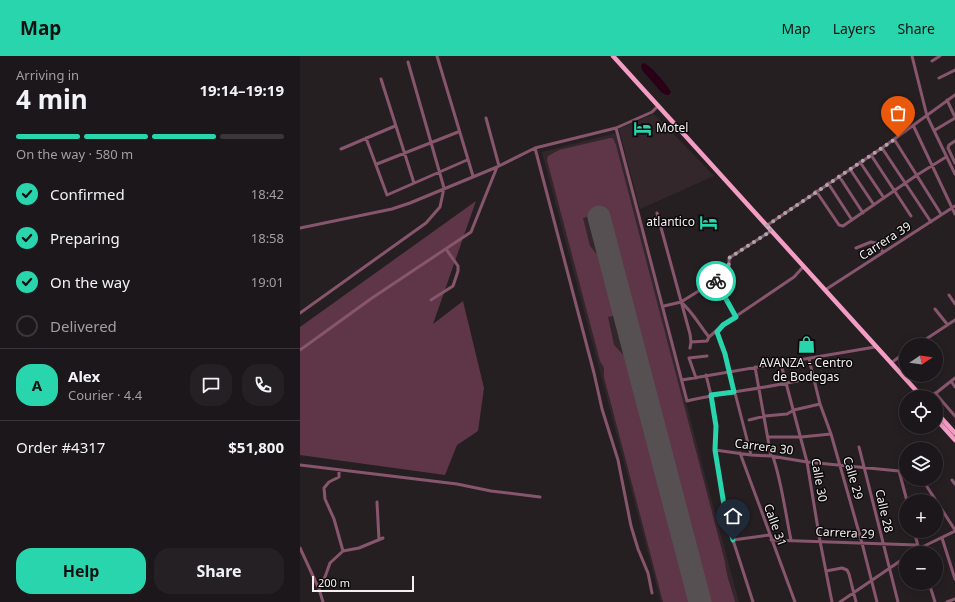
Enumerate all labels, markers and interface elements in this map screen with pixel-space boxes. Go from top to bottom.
text: Map [20,15,61,41]
text: Map [782,19,811,38]
text: Layers [833,19,875,38]
text: Share [897,19,935,38]
text: Arriving in [16,66,79,84]
text: 19:14–19:19 [199,80,284,100]
text: 4 min [16,81,88,117]
pin [881,96,915,137]
icon: bag [887,102,909,124]
hotel icon: Motel [633,118,653,138]
place label: Motel [656,119,688,136]
text: On the way · 580 m [16,145,133,163]
icon: check [16,183,38,205]
text: Confirmed [50,184,125,204]
text: 18:42 [251,185,284,203]
hotel icon: atlantico [698,212,718,232]
place label: atlantico [646,213,695,230]
street label: Carrera 39 [855,217,914,264]
icon: check [16,227,38,249]
text: Preparing [50,228,120,248]
text: 18:58 [251,229,284,247]
courier [696,261,736,301]
icon: bike [705,270,727,292]
icon: check [16,271,38,293]
text: On the way [50,272,130,292]
text: 19:01 [251,273,284,291]
text: Delivered [50,316,117,336]
shop icon: AVANZA - Centro de Bodegas [796,334,816,354]
north arrow [899,338,943,382]
map controls [899,338,943,590]
place label: AVANZA - Centro de Bodegas [759,354,853,385]
button: chat [190,364,232,406]
button: phone [242,364,284,406]
text: Alex [68,366,100,386]
text: A [32,375,42,395]
text: Courier · 4.4 [68,386,142,404]
button: locate [899,390,943,434]
street label: Carrera 30 [734,434,795,459]
text: Order #4317 [16,437,105,457]
text: $51,800 [228,437,284,457]
button: layers [899,442,943,486]
street label: Calle 29 [839,454,868,502]
street label: Calle 30 [807,457,832,503]
street label: Calle 28 [871,487,898,534]
button: + [899,494,943,538]
pin [716,499,750,540]
street label: Calle 31 [760,501,791,548]
icon: home [722,505,744,527]
street label: Carrera 29 [815,522,875,543]
button: − [899,546,943,590]
button: Help [16,548,146,594]
button: Share [154,548,284,594]
scale bar [312,574,414,593]
text: 200 m [318,575,350,590]

